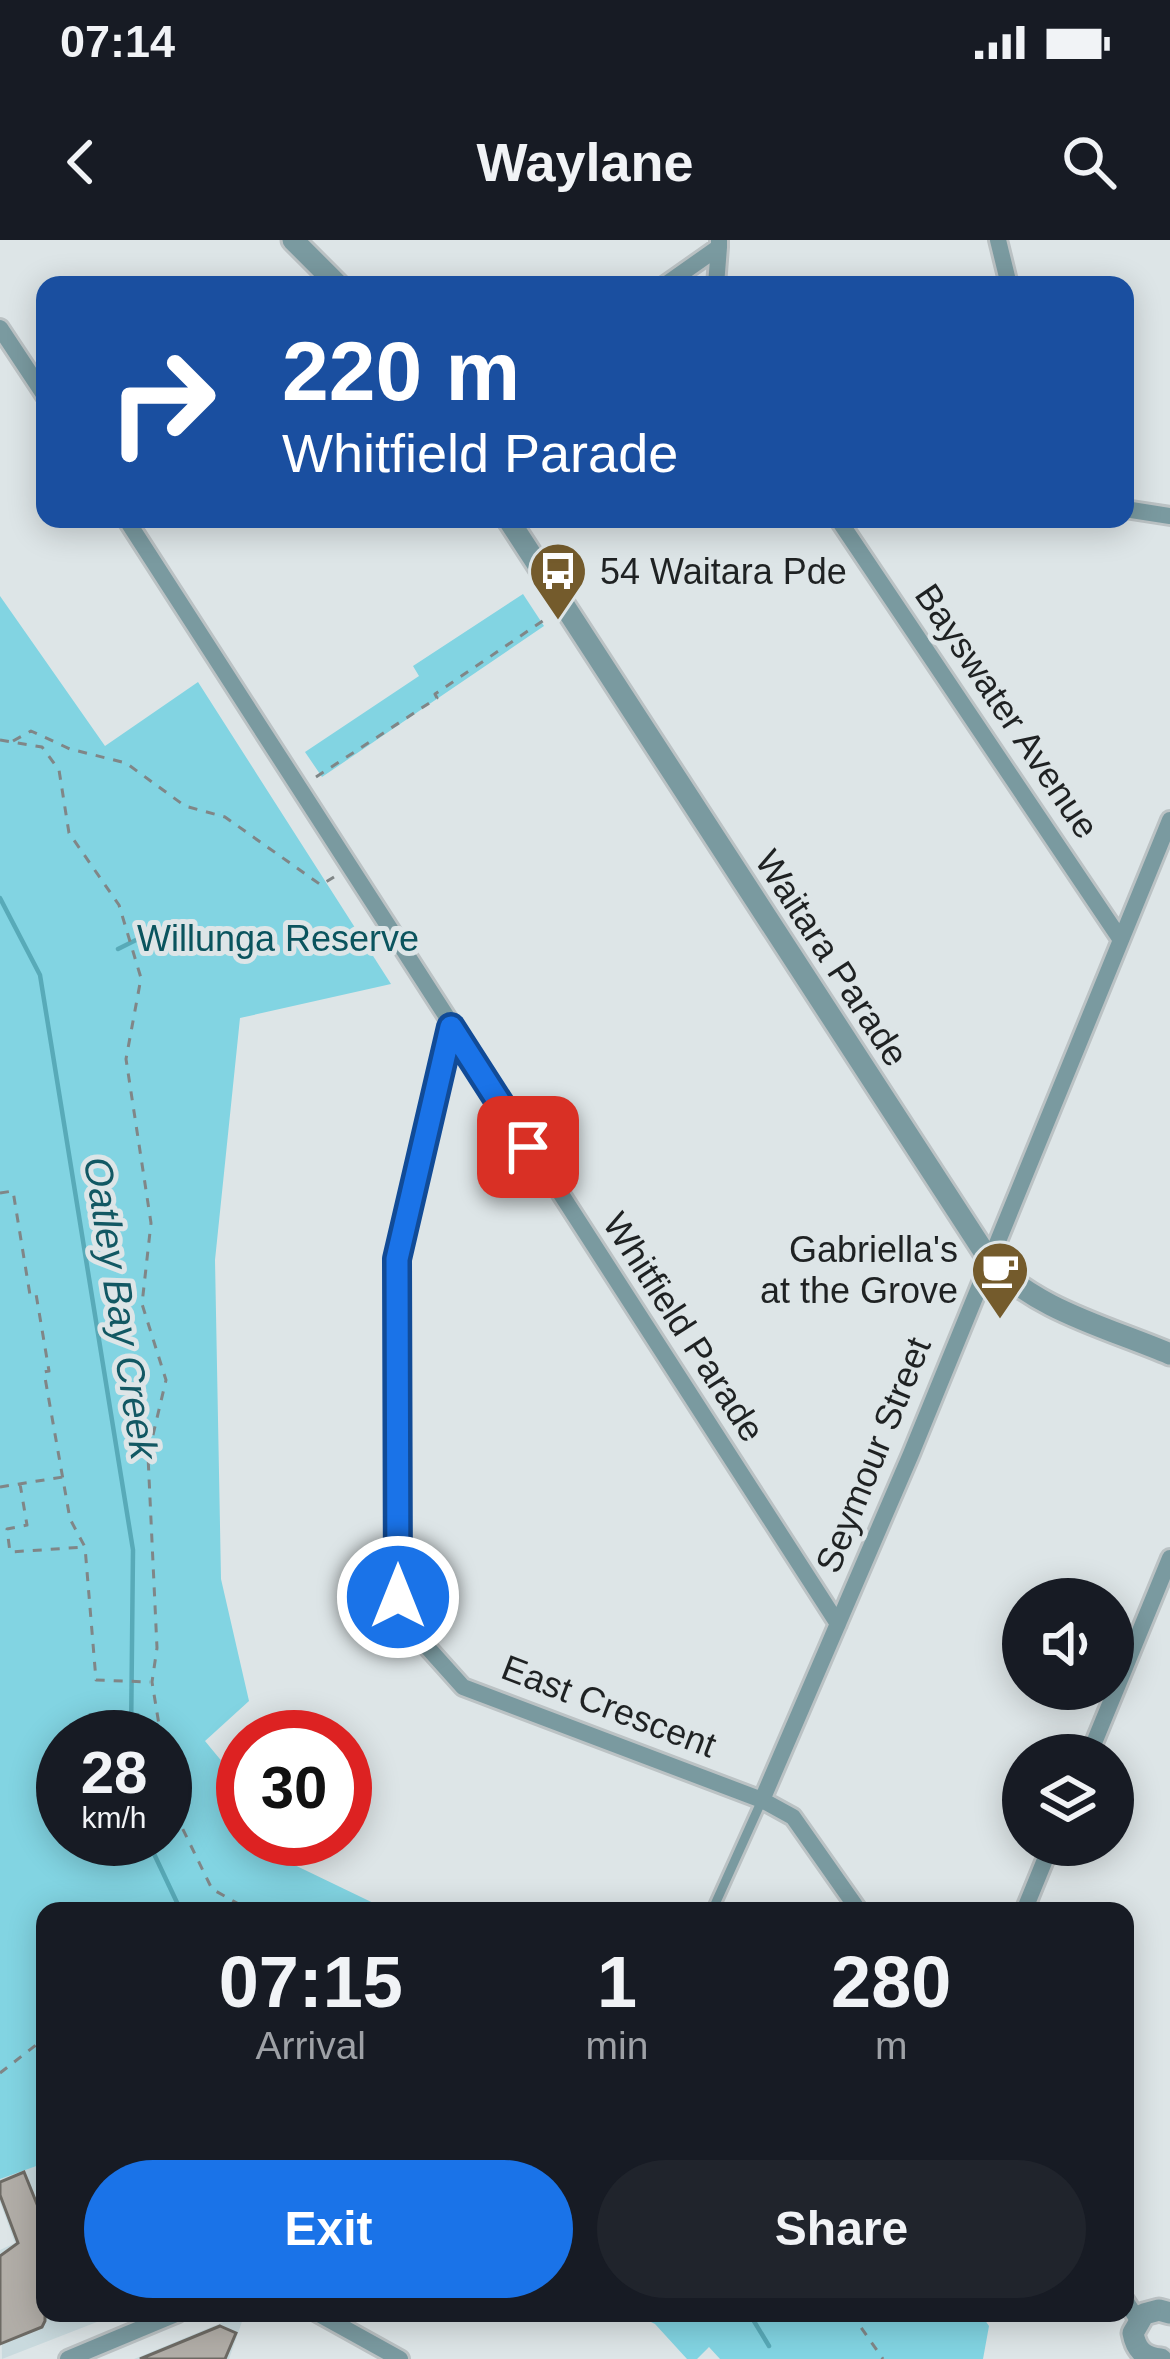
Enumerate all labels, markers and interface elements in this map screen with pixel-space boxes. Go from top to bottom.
text: 07:14 [60,16,175,67]
icon: back [48,129,114,195]
icon: search [1056,129,1122,195]
text: Waylane [476,132,694,192]
icon: right [84,324,240,480]
text: 220 m [282,324,520,418]
text: Whitfield Parade [282,423,678,483]
bus stop icon: 54 Waitara Pde [527,540,589,622]
place label: 54 Waitara Pde [600,551,847,592]
street label: Bayswater Avenue [907,576,1107,846]
street label: Waitara Parade [747,843,917,1073]
park label: Willunga Reserve [137,918,419,959]
pin [477,1096,579,1198]
icon: arrive [495,1114,561,1180]
water label: Oatley Bay Creek [76,1154,167,1465]
street label: Whitfield Parade [595,1205,773,1449]
place label: Gabriella's at the Grove [760,1229,958,1311]
cafe icon: Gabriella's at the Grove [969,1239,1031,1321]
street label: Seymour Street [807,1331,939,1579]
position arrow [335,1534,461,1660]
map controls [1002,1578,1134,1866]
button: sound [1002,1578,1134,1710]
street label: East Crescent [496,1646,722,1766]
speed limit sign: 30 [216,1710,372,1866]
button: layers [1002,1734,1134,1866]
text: 28 [81,1739,147,1806]
text: km/h [81,1801,147,1834]
text: 07:15 [219,1942,403,2022]
text: 1 [597,1942,637,2022]
text: 280 [831,1942,951,2022]
text: Arrival [256,2024,366,2067]
text: min [586,2024,648,2067]
text: m [875,2024,907,2067]
button: Exit [84,2160,573,2298]
button: Share [597,2160,1086,2298]

